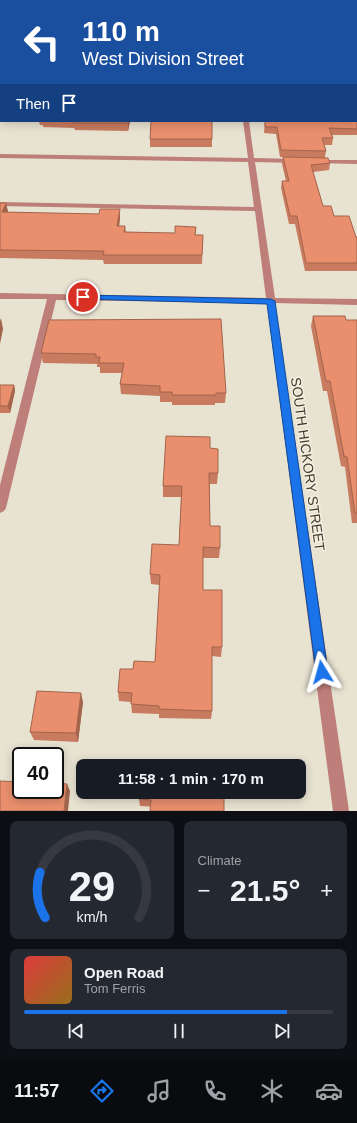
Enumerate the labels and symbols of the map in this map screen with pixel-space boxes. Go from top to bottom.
pin [66,280,100,314]
street label: SOUTH HICKORY STREET [288,376,328,552]
position arrow [301,651,343,693]
speed limit sign: 40 [12,747,64,799]

